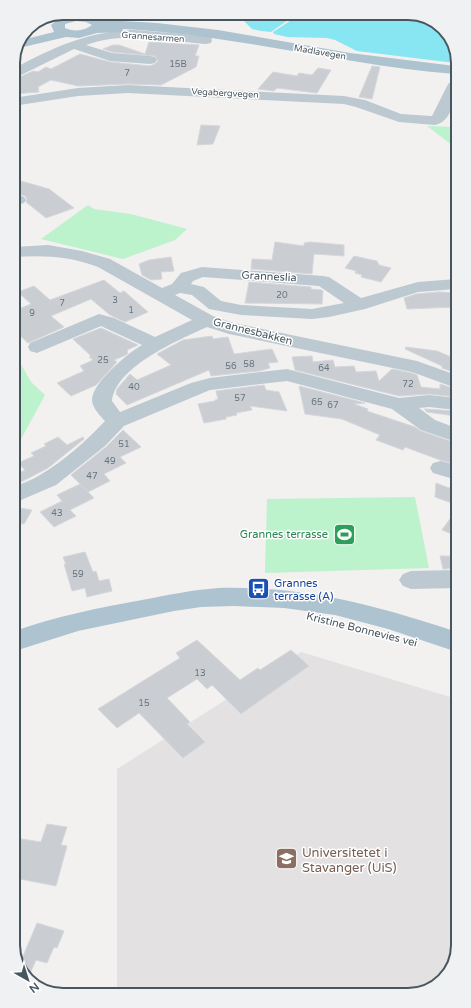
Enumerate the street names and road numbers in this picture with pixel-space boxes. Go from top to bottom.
street label: Grannesarmen [121,30,185,45]
street label: Madlavegen [293,42,347,62]
street label: Vegabergvegen [191,86,259,101]
street label: Granneslia [241,269,297,284]
street label: Grannesbakken [212,315,294,348]
street label: Kristine Bonnevies vei [305,609,419,650]

